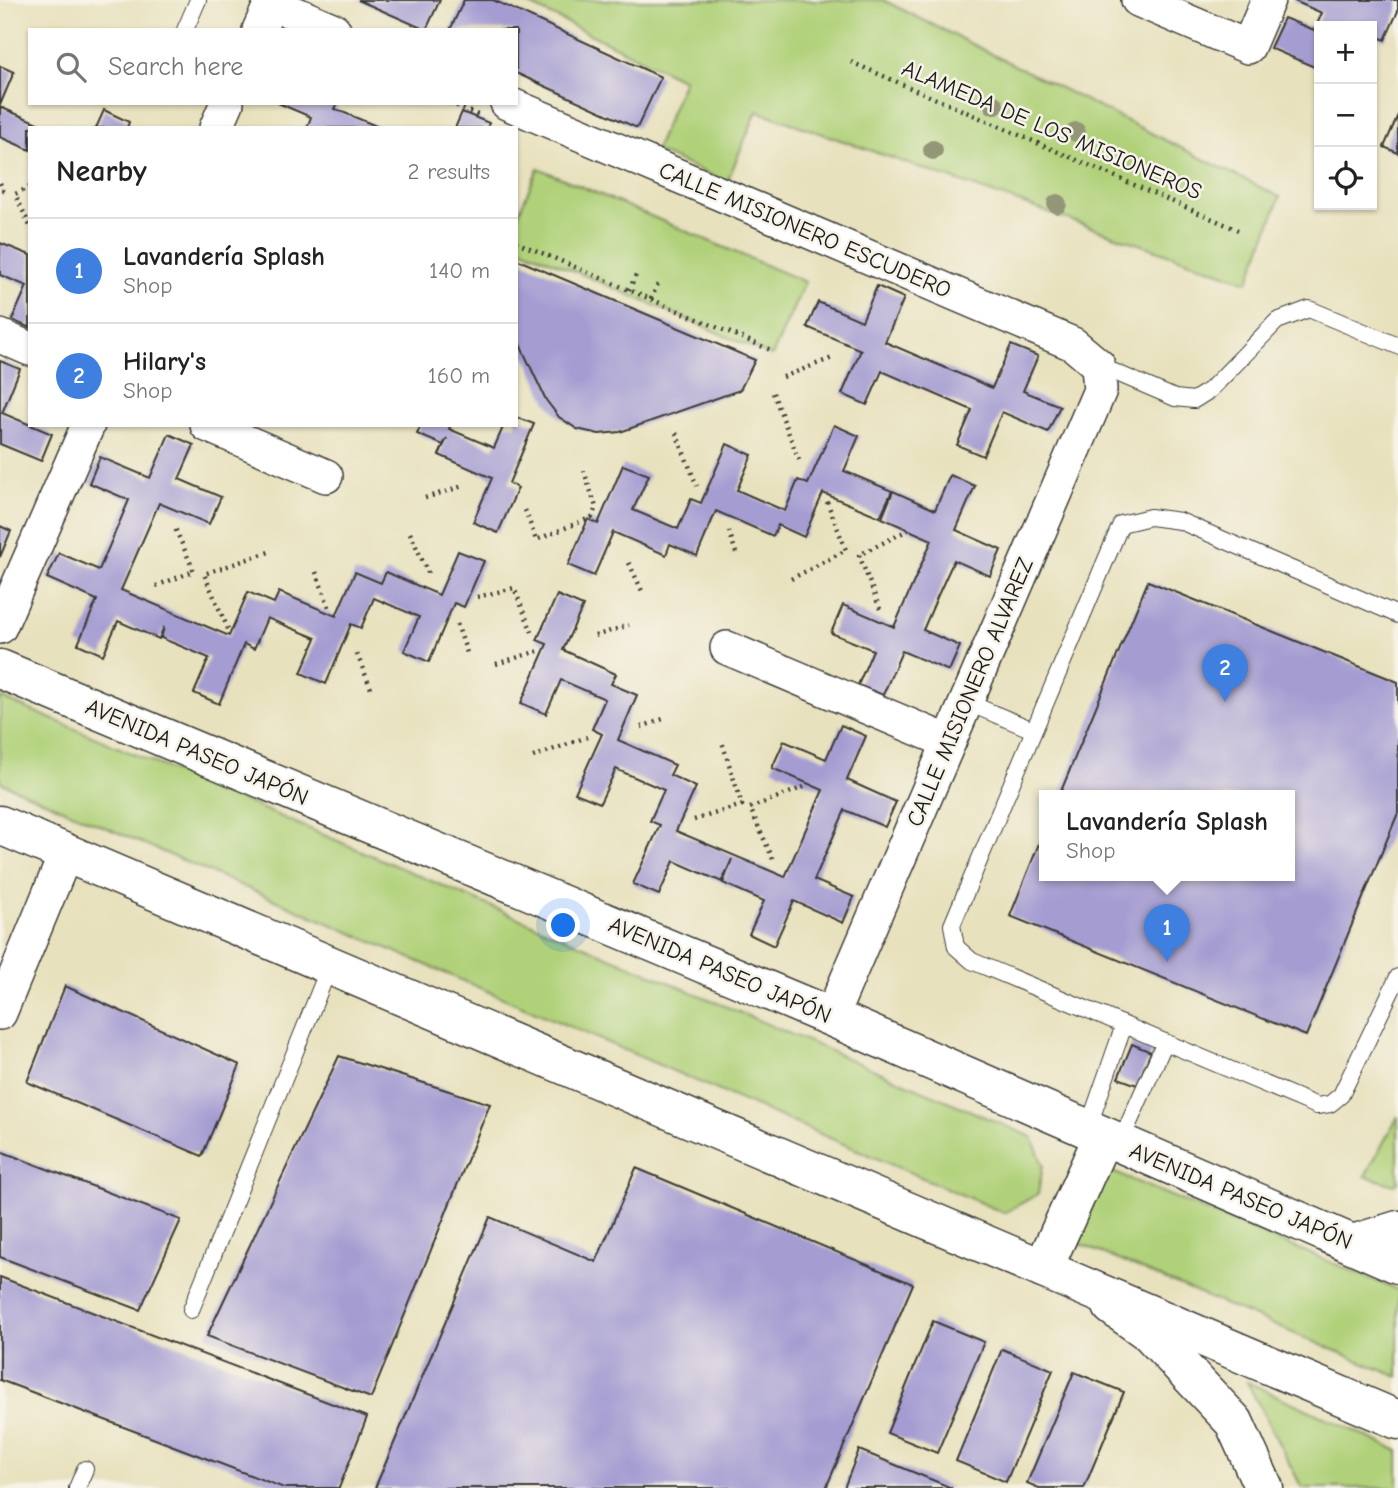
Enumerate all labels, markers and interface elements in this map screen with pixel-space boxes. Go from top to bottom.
map controls [1314,21,1377,210]
button: + [1314,21,1377,84]
search box [28,28,518,105]
icon: search [52,48,90,86]
text: Search here [108,52,243,82]
street label: ALAMEDA DE LOS MISIONEROS [898,54,1206,206]
button: − [1314,84,1377,147]
button: locate [1314,147,1377,210]
text: Nearby [56,154,147,189]
street label: CALLE MISIONERO ESCUDERO [655,156,955,304]
text: 2 results [408,158,490,185]
text: Lavandería Splash [123,242,325,272]
text: 1 [74,257,84,284]
text: 140 m [429,257,490,284]
text: Shop [123,272,172,299]
text: Hilary's [123,347,206,377]
text: 2 [73,362,85,389]
text: 160 m [428,362,490,389]
text: Shop [123,377,172,404]
street label: CALLE MISIONERO ALVAREZ [901,553,1039,831]
pin: 2 [1202,644,1248,702]
street label: AVENIDA PASEO JAPÓN [82,693,312,811]
popup [1039,790,1295,881]
text: Lavandería Splash [1066,807,1268,837]
text: Shop [1066,837,1115,864]
pin: 1 [1144,904,1190,962]
your location [546,908,580,942]
street label: AVENIDA PASEO JAPÓN [605,911,835,1029]
street label: AVENIDA PASEO JAPÓN [1126,1137,1356,1255]

